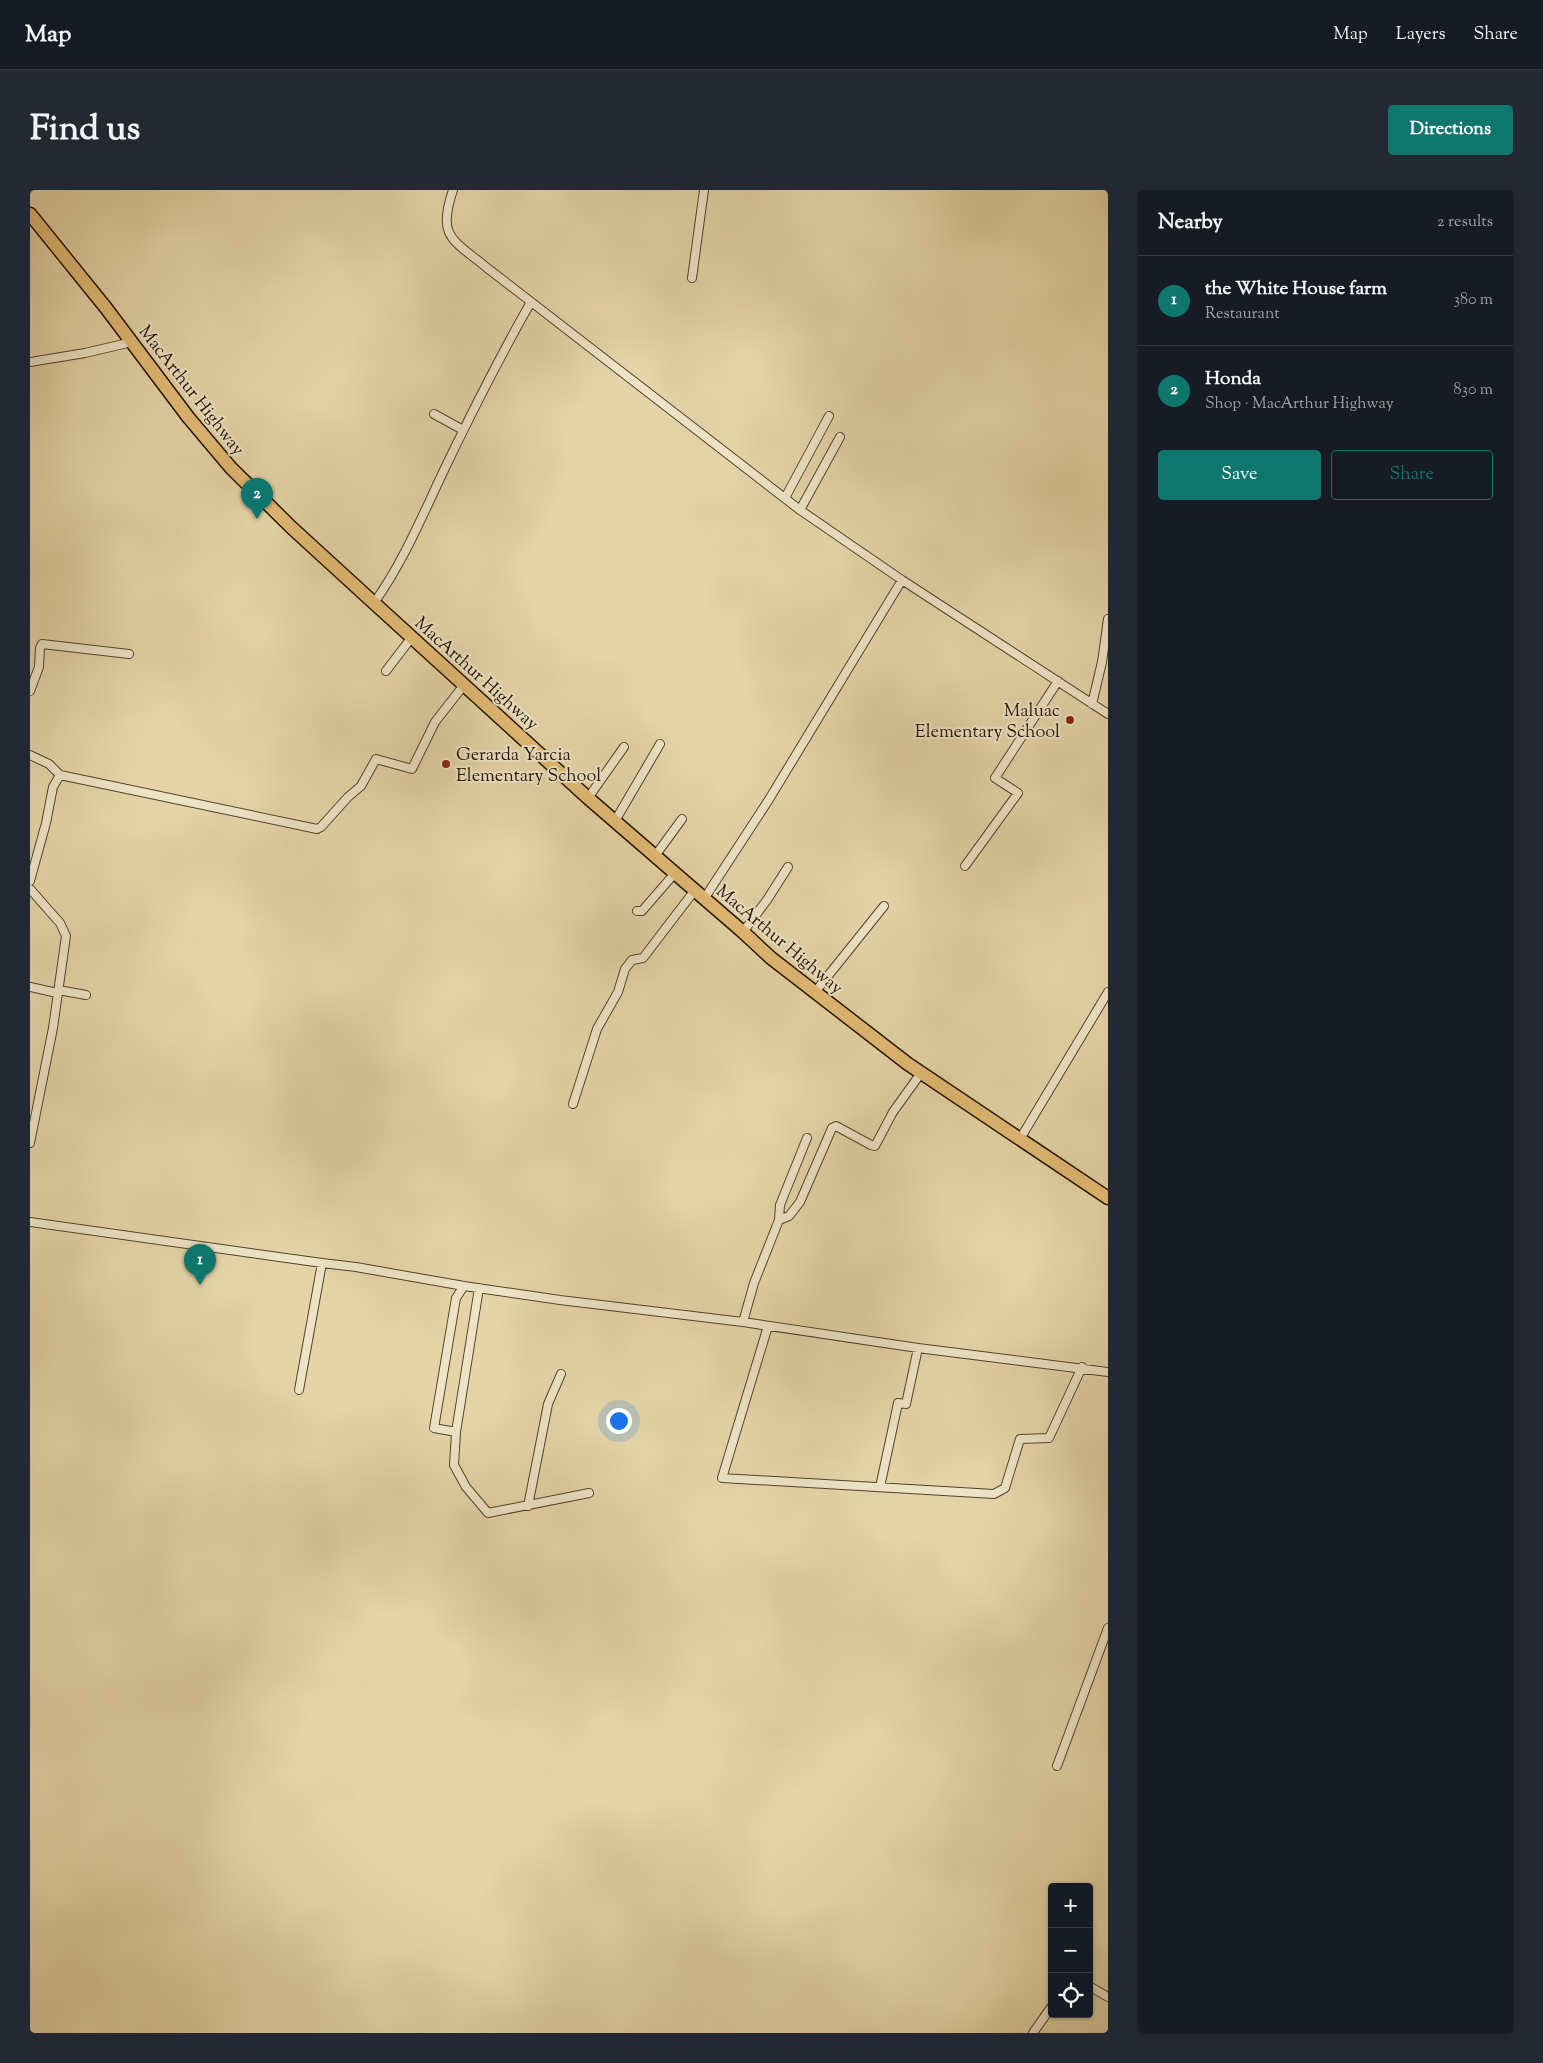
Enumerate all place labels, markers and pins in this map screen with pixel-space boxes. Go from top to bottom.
pin: 2 [241,478,273,519]
place label: Maluac Elementary School [915,699,1060,746]
marker: Maluac Elementary School [1064,714,1076,726]
place label: Gerarda Yarcia Elementary School [456,743,601,790]
marker: Gerarda Yarcia Elementary School [440,758,452,770]
pin: 1 [184,1244,216,1285]

